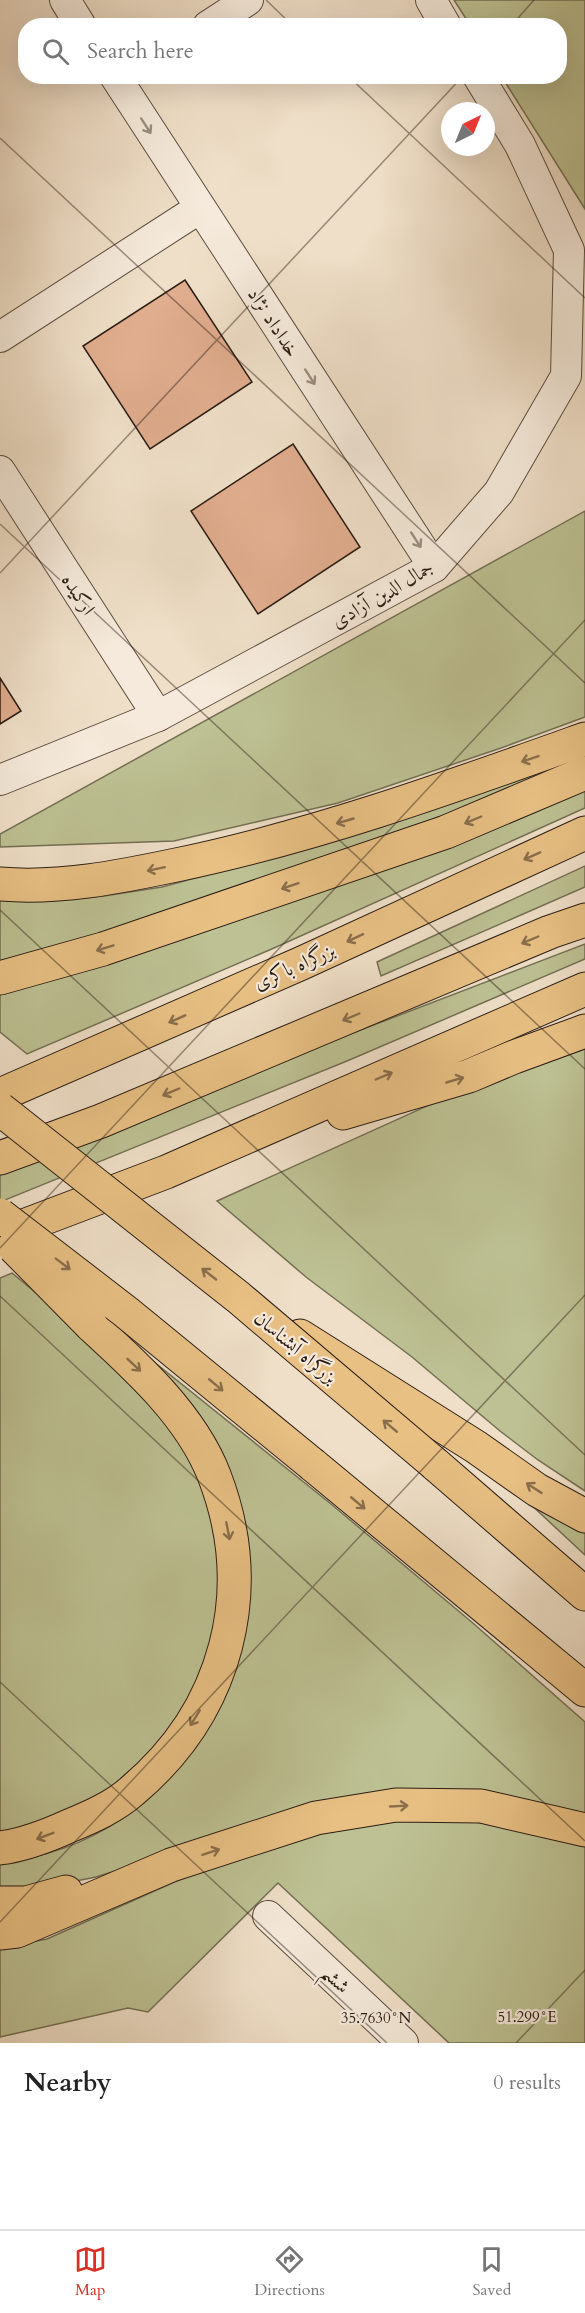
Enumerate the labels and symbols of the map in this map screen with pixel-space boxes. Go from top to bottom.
north arrow [441,102,495,156]
one-way arrow [140,117,153,134]
street label: خداداد نژاد [241,282,306,362]
one-way arrow [304,368,316,385]
one-way arrow [410,532,423,549]
street label: جمال الدین آزادی [326,554,438,635]
street label: ارکیده [55,568,102,620]
one-way arrow [521,754,540,765]
one-way arrow [464,815,483,826]
one-way arrow [336,816,355,827]
one-way arrow [523,851,541,863]
one-way arrow [147,864,167,875]
one-way arrow [281,881,300,892]
one-way arrow [346,933,364,945]
one-way arrow [521,935,540,946]
street label: بزرگراه باکری [249,936,339,996]
one-way arrow [96,943,115,954]
one-way arrow [342,1012,360,1023]
one-way arrow [168,1013,186,1025]
one-way arrow [374,1070,392,1081]
one-way arrow [445,1074,464,1086]
one-way arrow [162,1087,181,1098]
one-way arrow [55,1257,71,1270]
one-way arrow [201,1267,217,1280]
street label: بزرگراه آبشناسان [248,1305,343,1390]
one-way arrow [127,1357,142,1372]
one-way arrow [207,1379,223,1392]
one-way arrow [383,1419,398,1433]
one-way arrow [526,1481,543,1493]
one-way arrow [350,1496,366,1509]
one-way arrow [223,1521,234,1541]
one-way arrow [188,1709,200,1726]
one-way arrow [389,1800,409,1811]
one-way arrow [36,1831,55,1842]
one-way arrow [201,1846,220,1857]
street label: ششم [311,1959,356,2004]
text: 51.299°E [497,2007,557,2027]
text: 35.7630°N [341,2008,411,2028]

